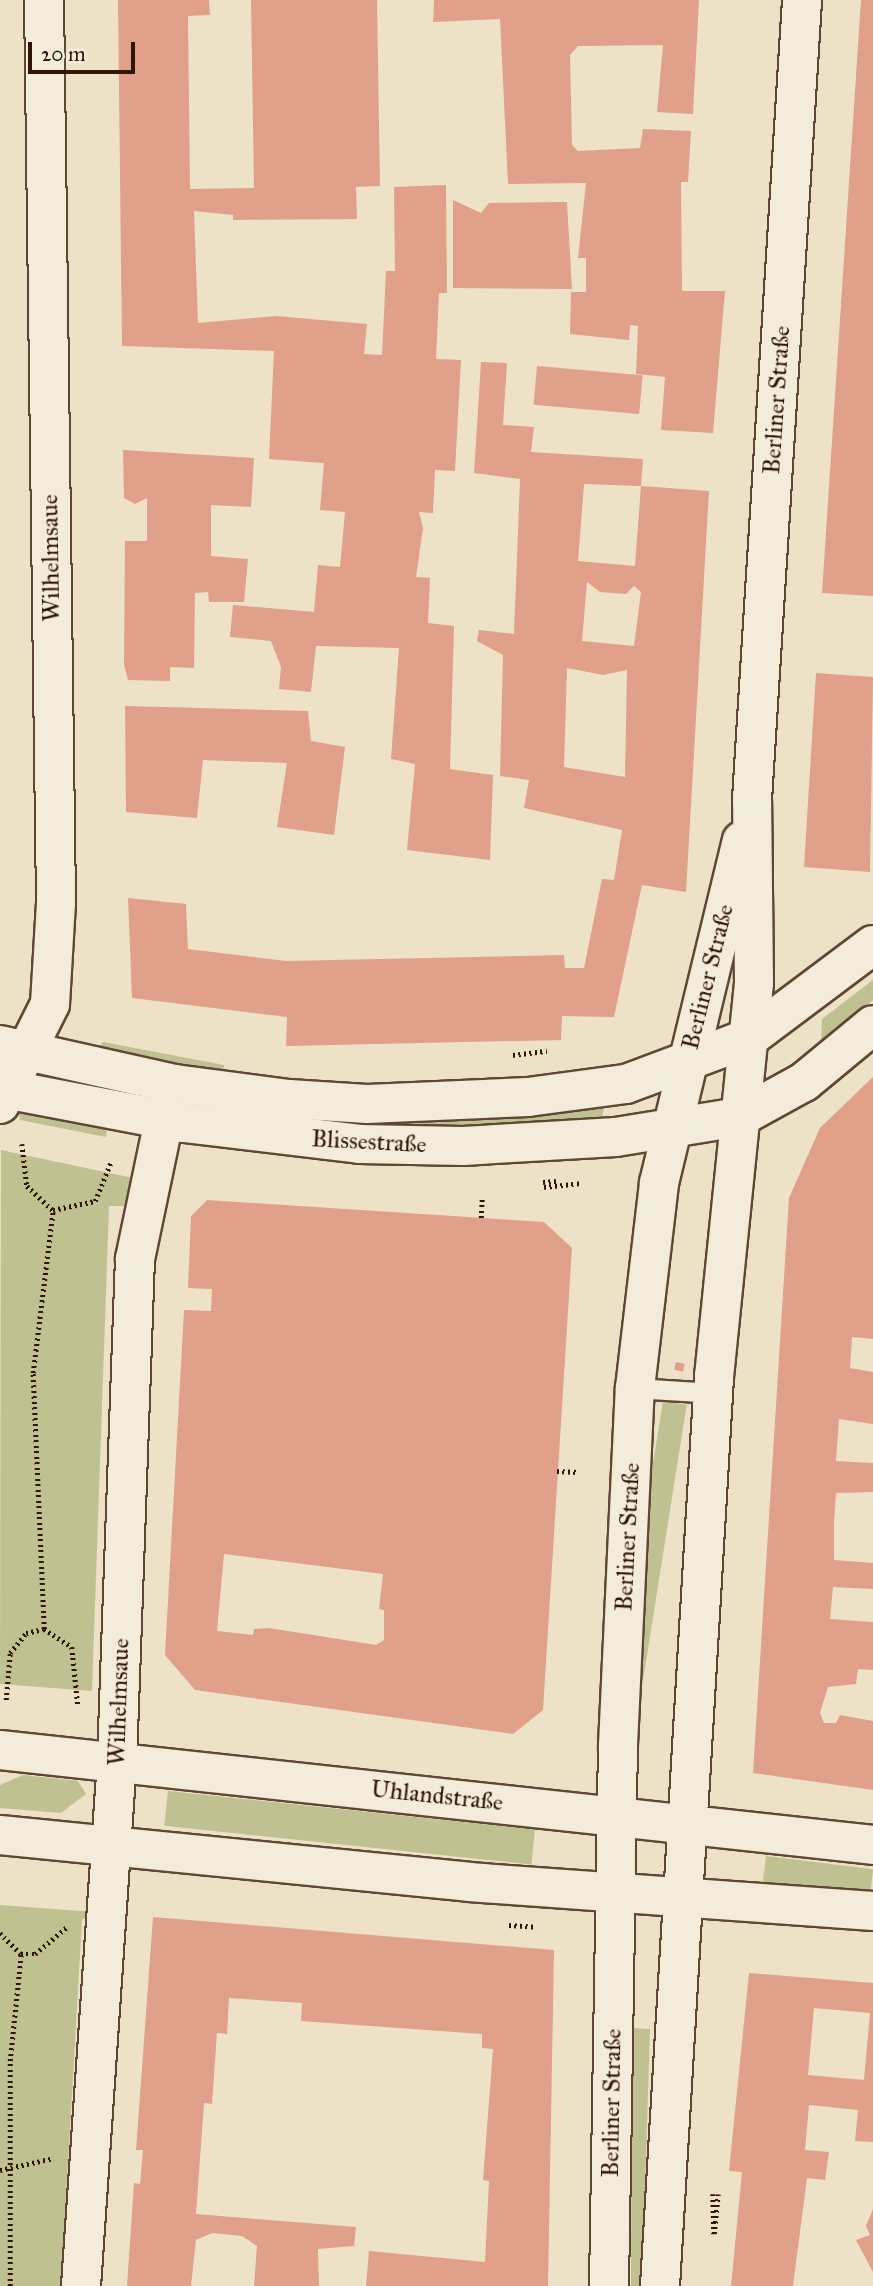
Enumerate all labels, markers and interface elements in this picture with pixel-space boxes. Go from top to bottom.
scale bar [32,28,138,72]
text: 20 m [41,41,86,67]
street label: Berliner Straße [757,325,797,475]
street label: Wilhelmsaue [35,494,67,622]
street label: Berliner Straße [676,901,740,1053]
street label: Blissestraße [311,1125,427,1159]
street label: Berliner Straße [610,1462,646,1612]
street label: Wilhelmsaue [102,1638,136,1766]
street label: Uhlandstraße [369,1775,505,1817]
street label: Berliner Straße [596,2028,628,2178]

